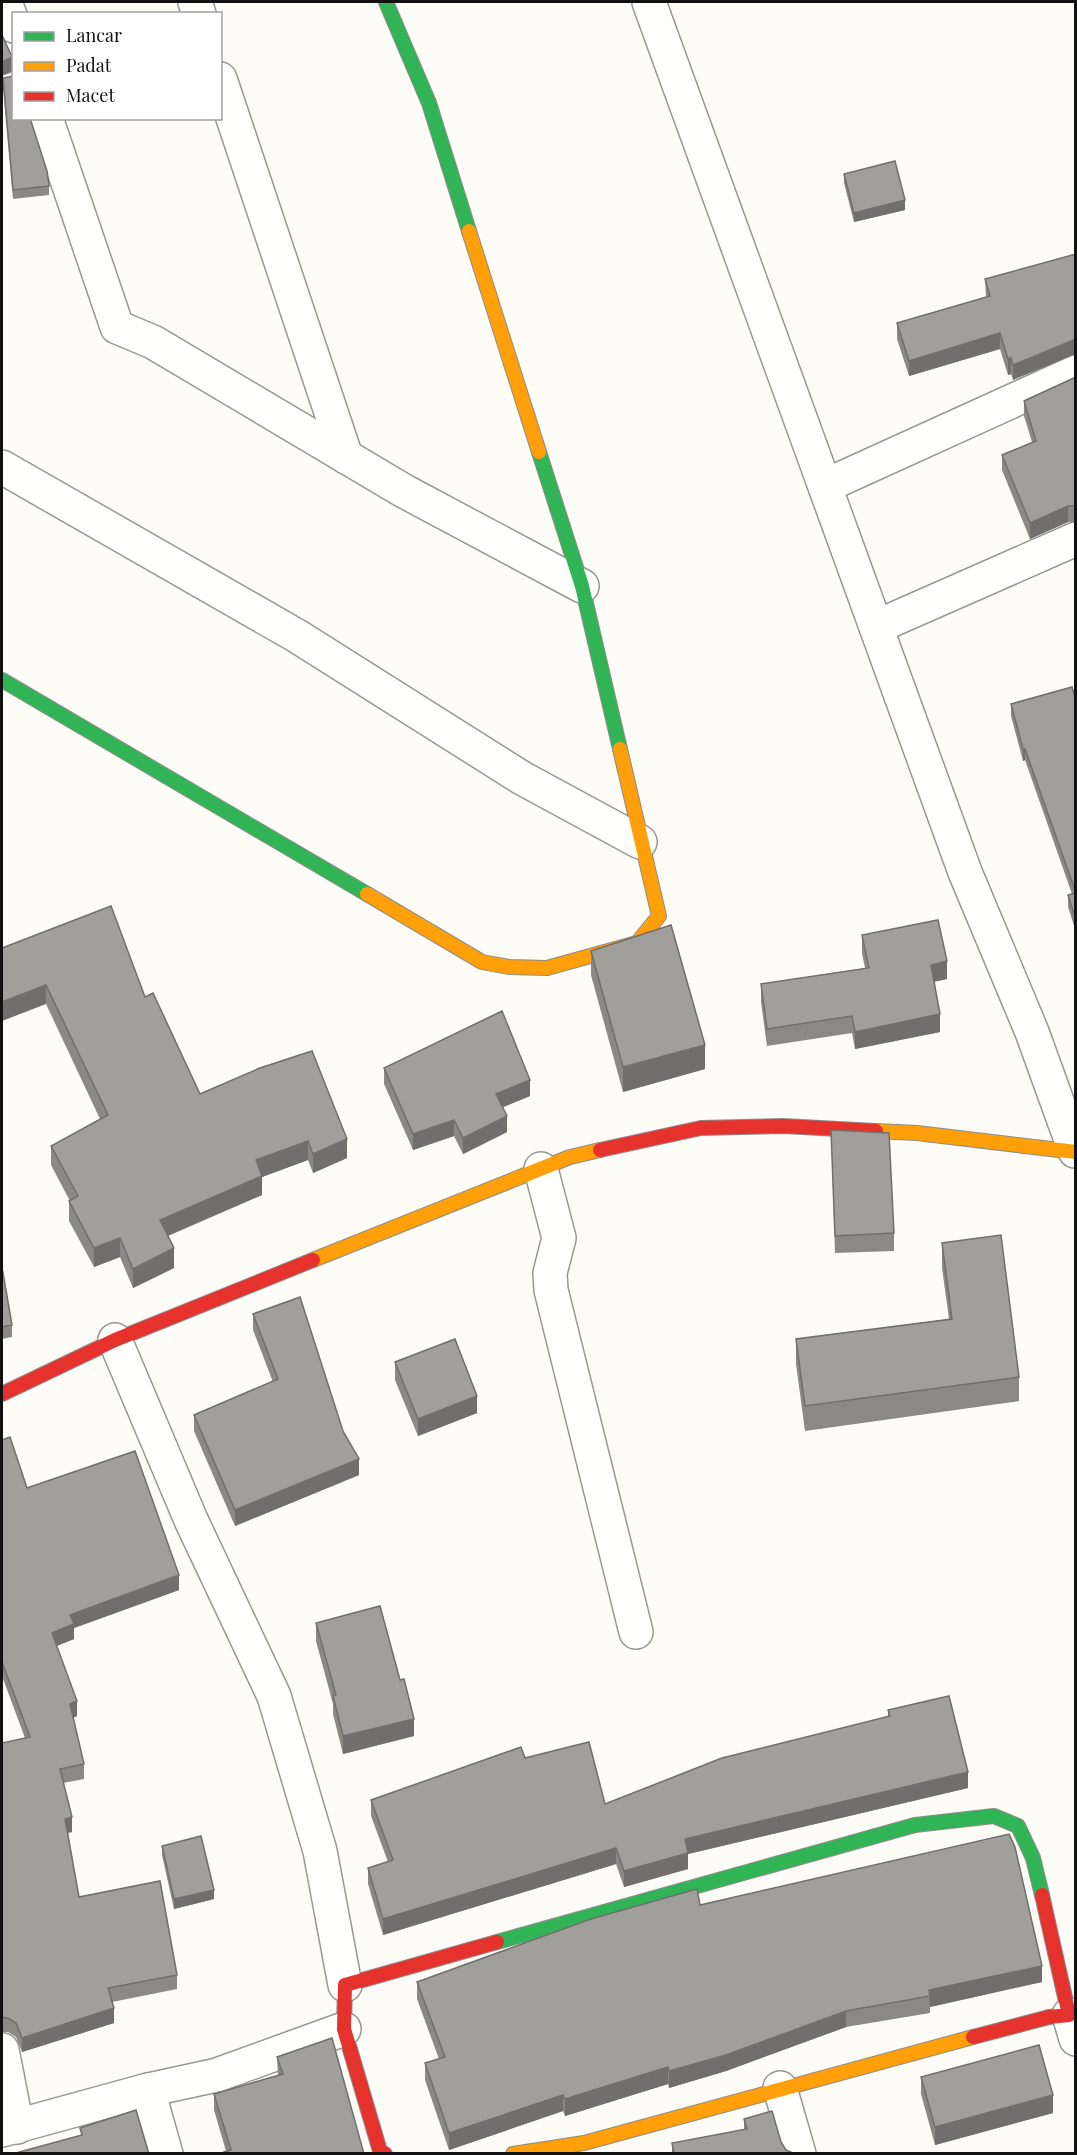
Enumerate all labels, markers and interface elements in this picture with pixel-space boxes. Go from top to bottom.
legend [12,12,222,120]
text: Lancar [66,23,122,47]
text: Padat [66,53,112,77]
text: Macet [66,83,115,107]

